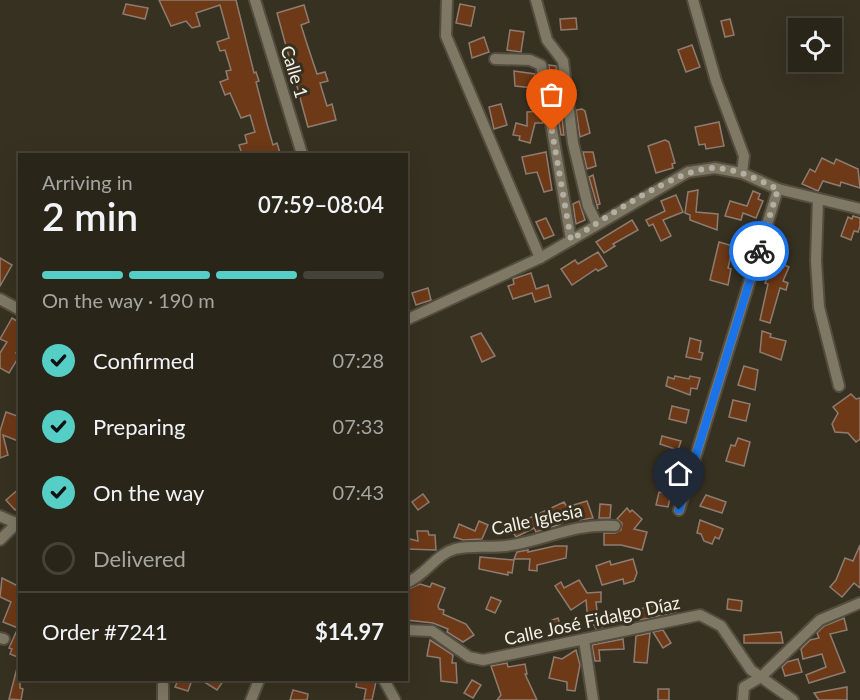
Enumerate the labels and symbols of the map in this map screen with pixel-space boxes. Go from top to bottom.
street label: Calle 1 [277,43,313,101]
pin [526,69,577,131]
courier [729,221,789,281]
pin [653,448,704,510]
street label: Calle Iglesia [489,499,584,539]
street label: Calle José Fidalgo Díaz [502,591,682,649]

